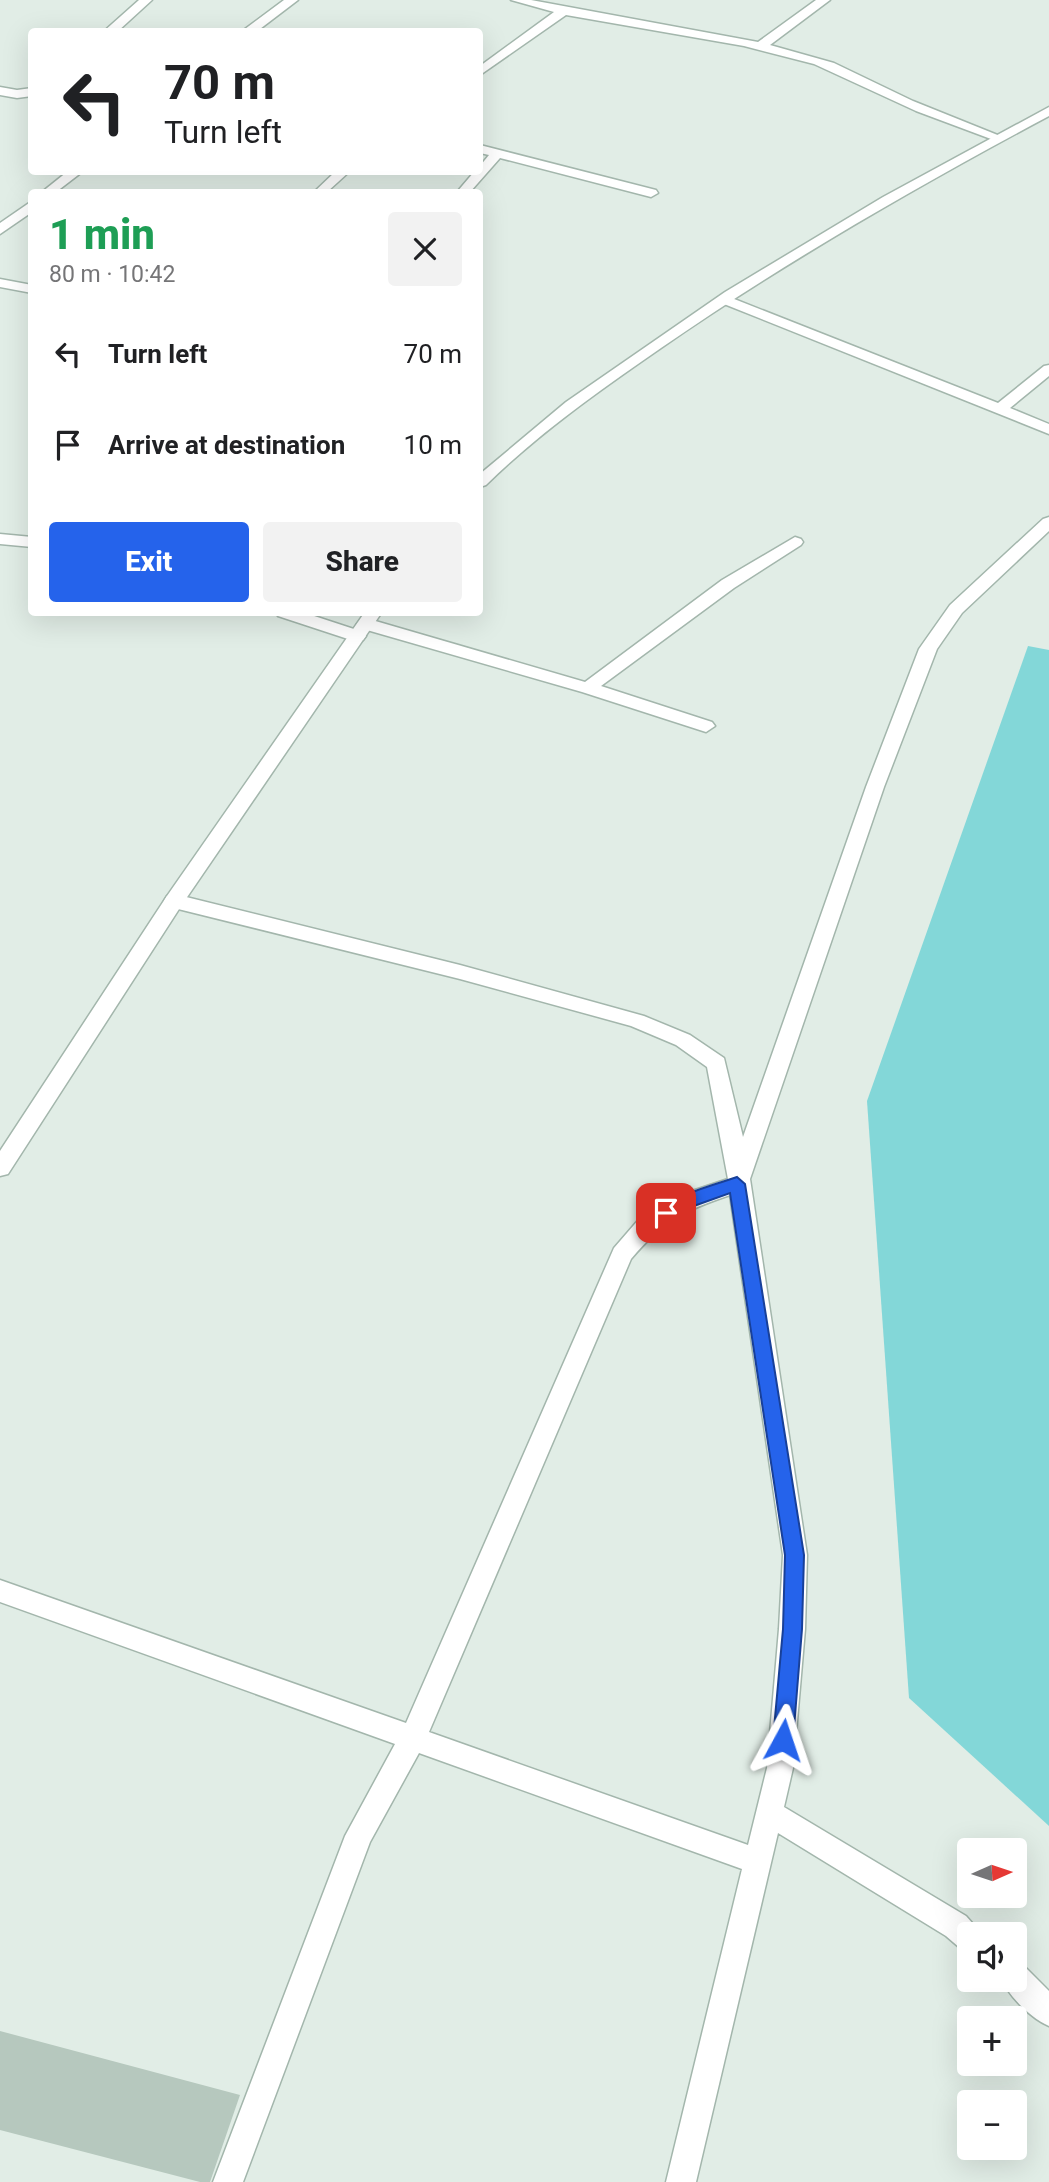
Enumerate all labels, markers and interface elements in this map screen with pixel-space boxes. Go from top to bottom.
text: 70 m [164,54,275,111]
icon: left [49,56,140,147]
text: Turn left [164,113,282,151]
text: 1 min [49,210,155,259]
button: close [388,212,462,286]
text: 80 m · 10:42 [49,261,175,288]
icon: left [49,335,87,373]
text: Turn left [108,339,207,369]
text: 70 m [404,339,462,369]
icon: arrive [49,426,87,464]
text: Arrive at destination [108,430,345,460]
text: 10 m [404,430,462,460]
button: Exit [49,522,249,602]
button: Share [263,522,462,602]
pin [636,1183,696,1243]
icon: arrive [647,1194,685,1232]
position arrow [746,1703,820,1777]
north arrow [957,1838,1027,1908]
map controls [957,1838,1027,2160]
button: sound [957,1922,1027,1992]
button: + [957,2006,1027,2076]
button: − [957,2090,1027,2160]

